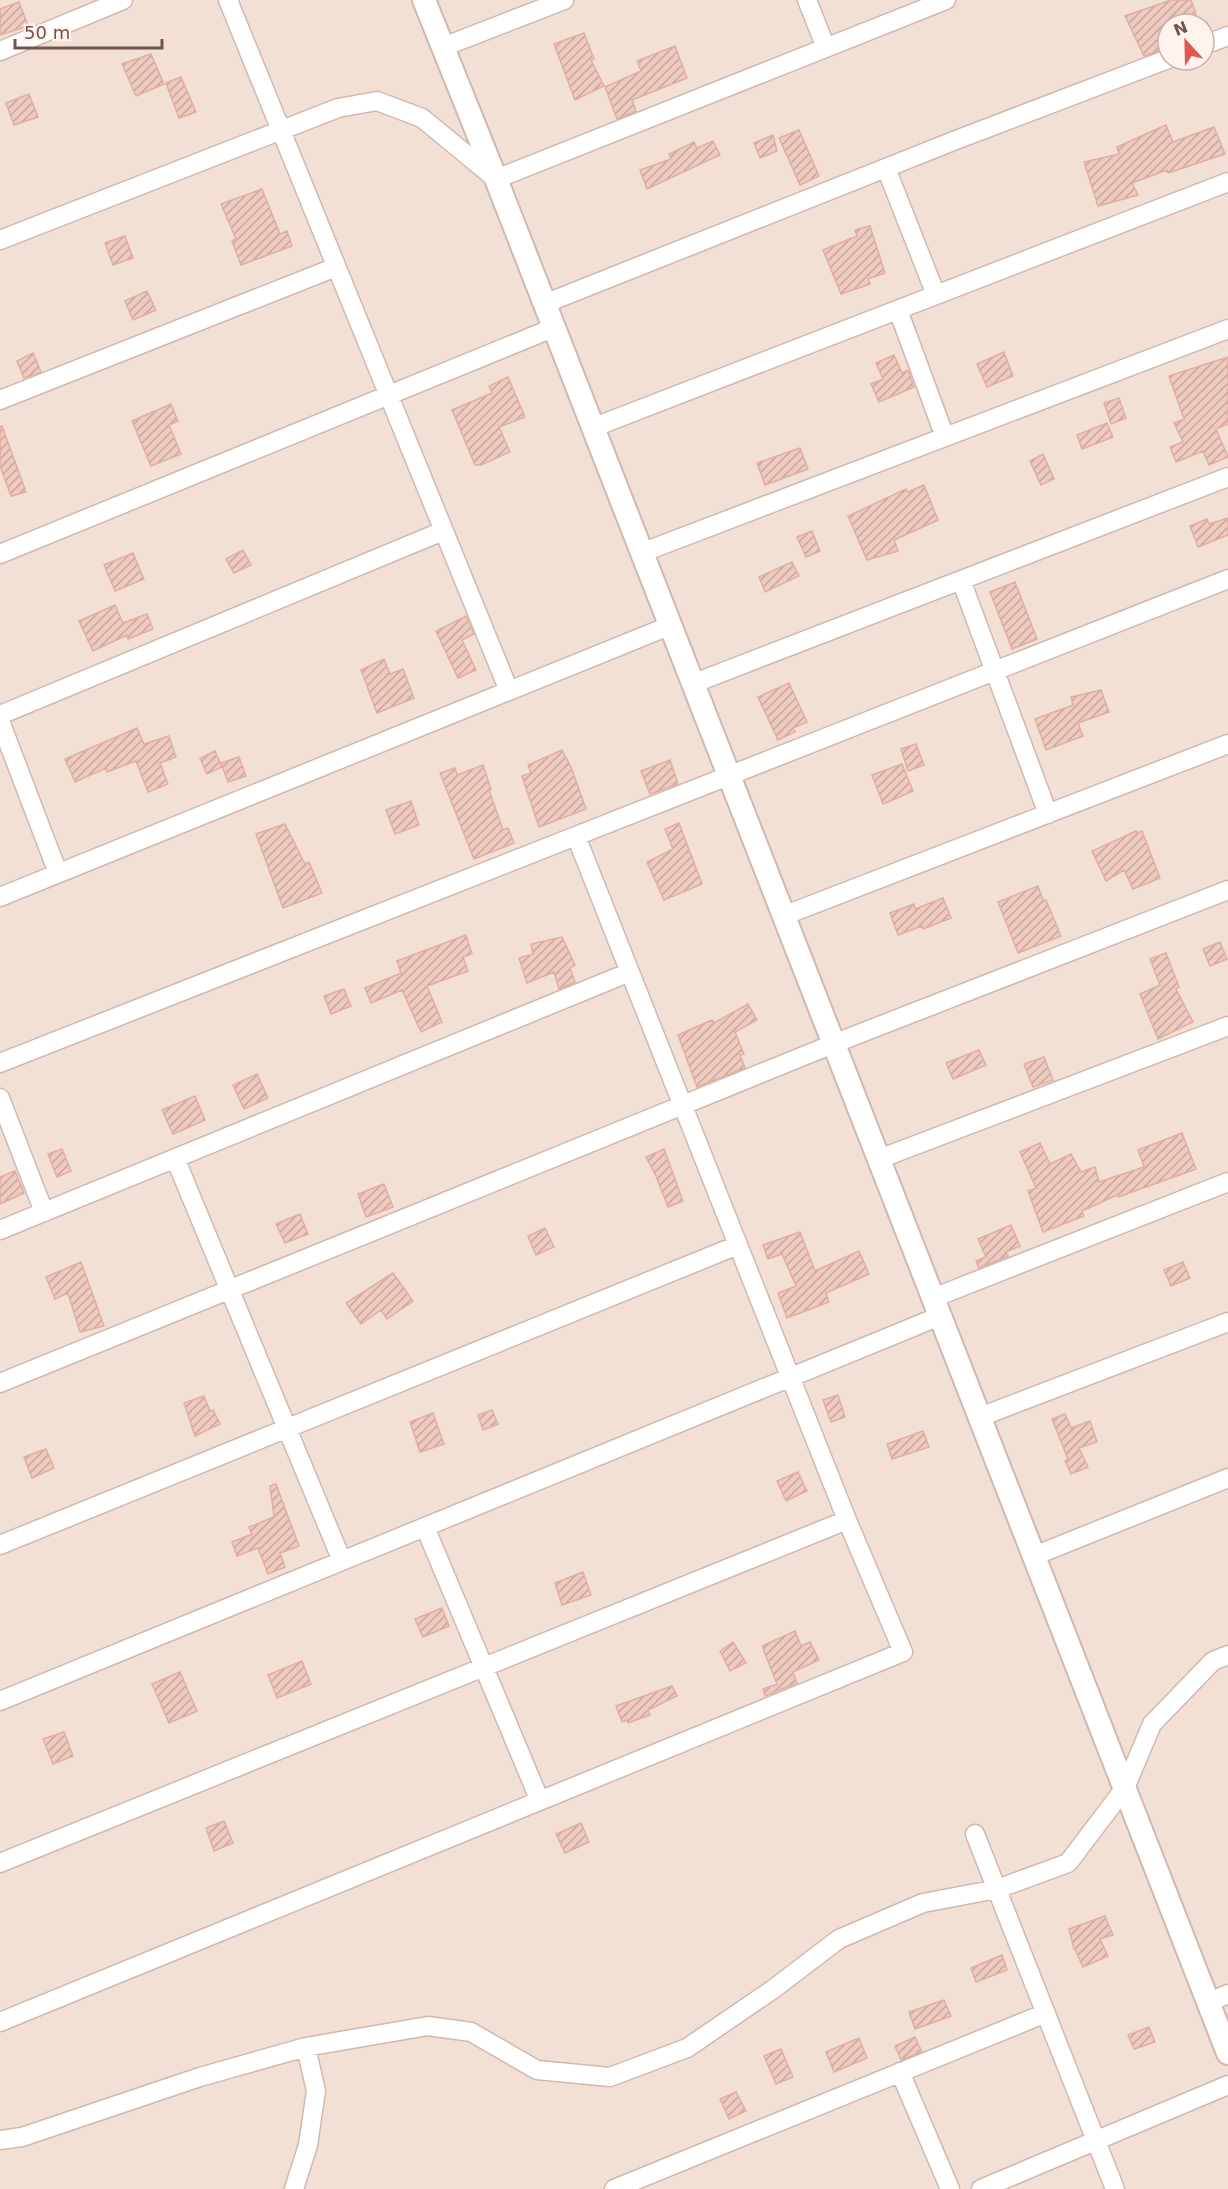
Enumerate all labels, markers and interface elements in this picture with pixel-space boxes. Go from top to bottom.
scale bar [15,12,162,50]
north arrow [1156,12,1216,72]
text: N [1171,17,1190,40]
text: 50 m [24,22,70,43]

